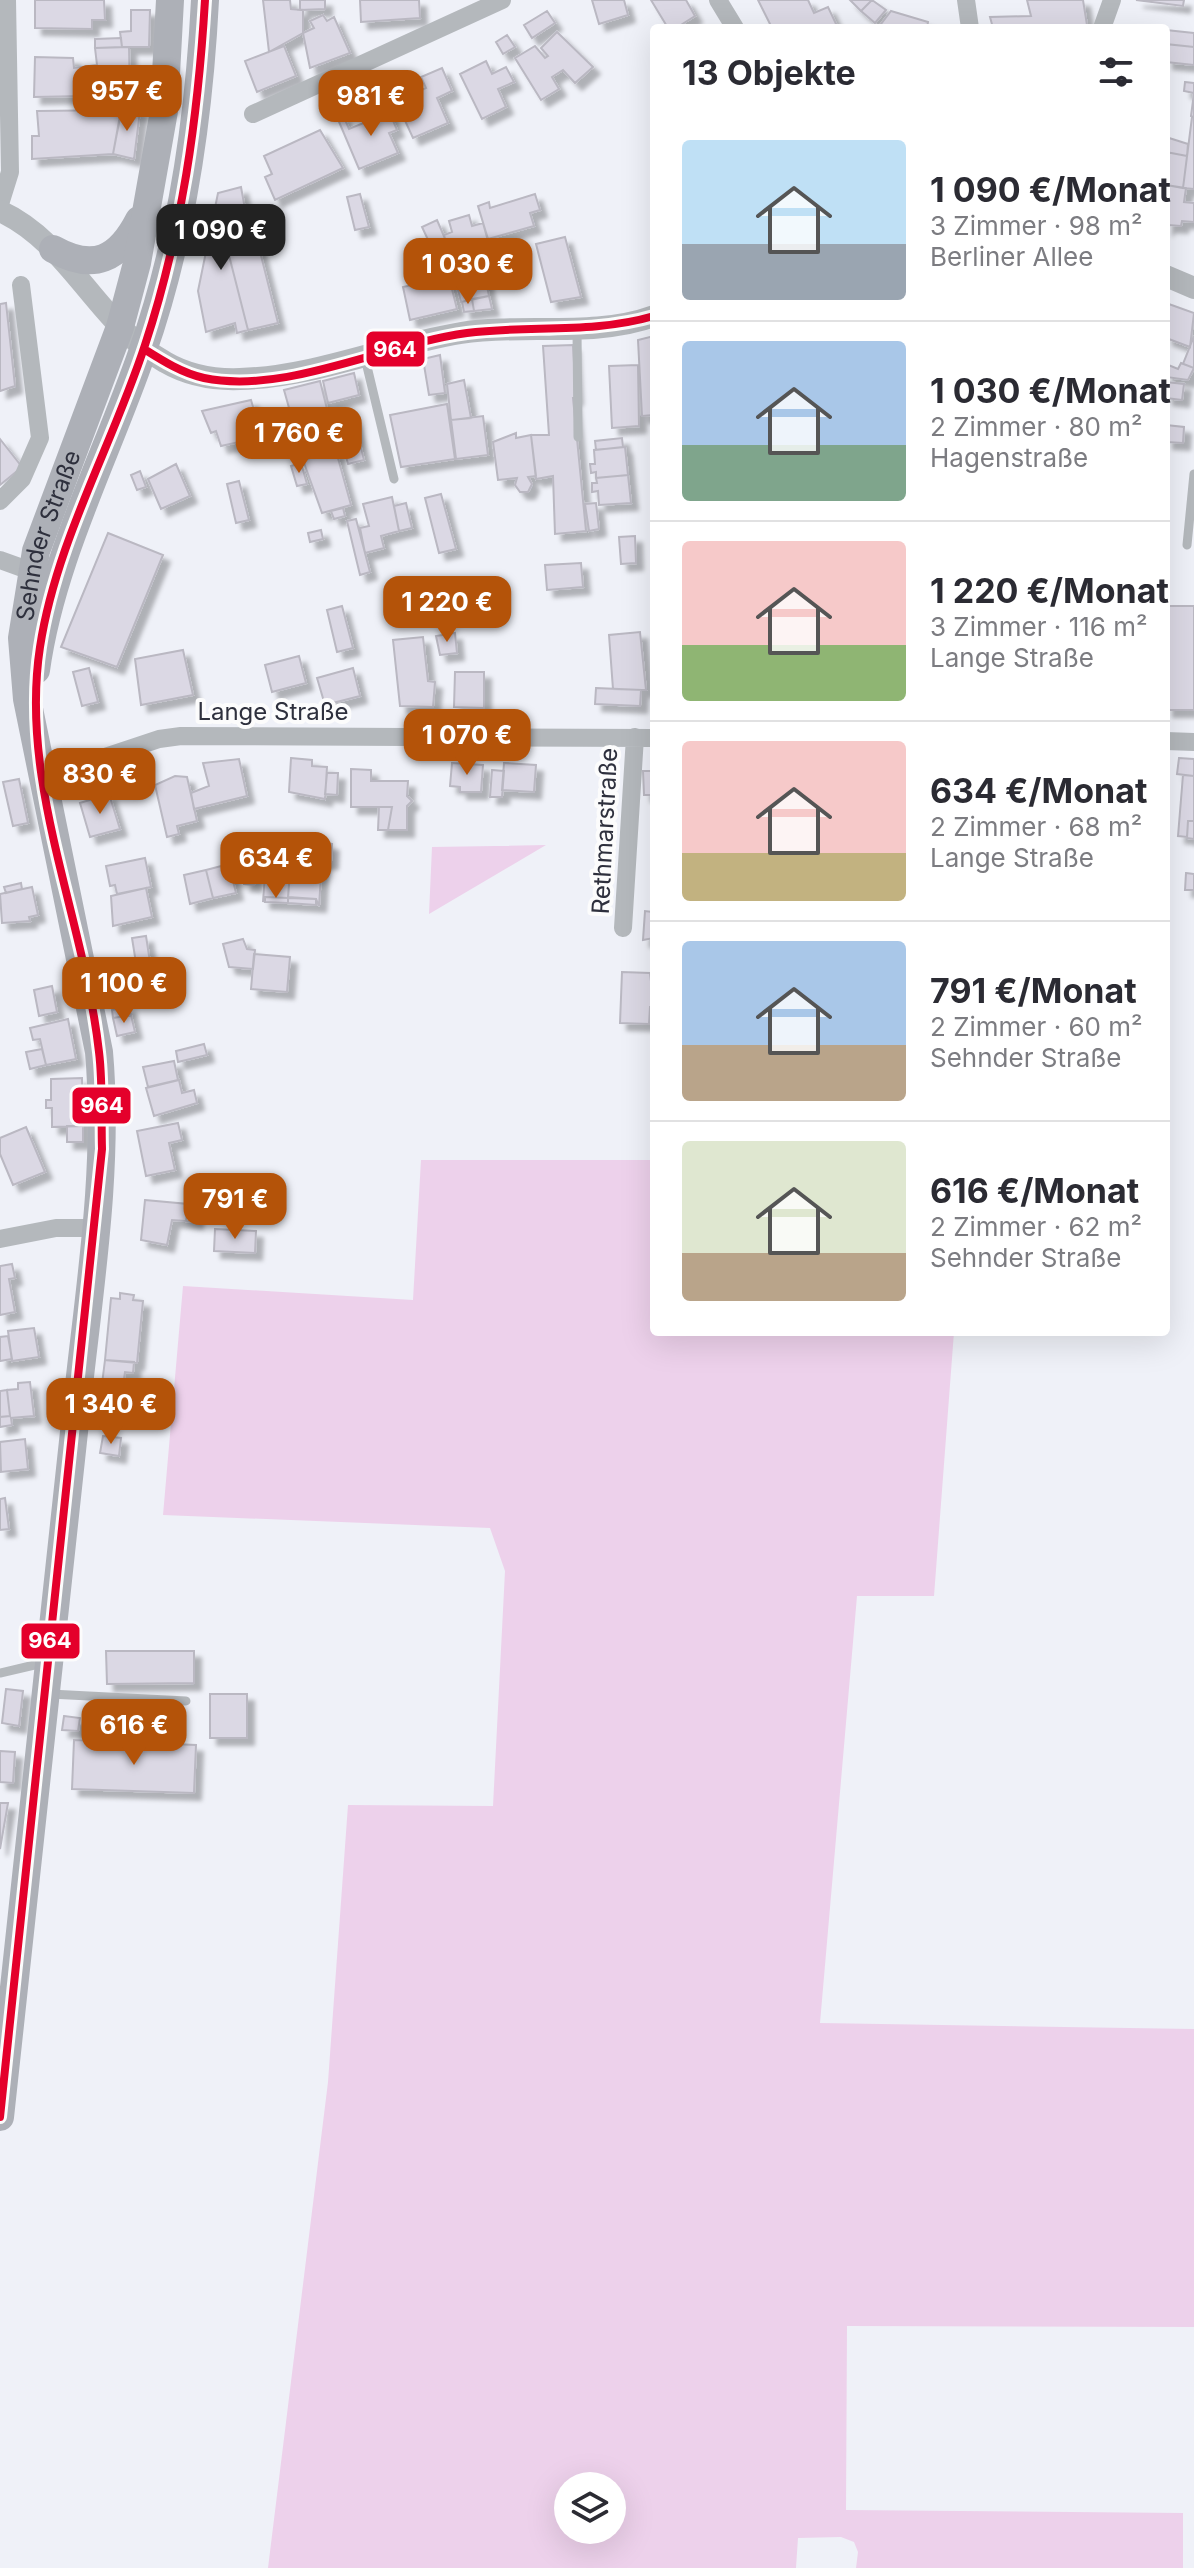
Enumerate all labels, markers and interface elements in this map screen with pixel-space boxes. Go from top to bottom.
icon: filters [1094,50,1138,94]
text: 13 Objekte [682,52,856,93]
pin: 957 € [71,65,183,133]
pin: 981 € [315,70,427,138]
text: 957 € [91,75,163,106]
text: 981 € [337,80,405,111]
text: 1 090 €/Monat [930,169,1171,210]
icon: home [746,172,842,268]
pin: 1 090 € [147,204,295,272]
text: 3 Zimmer · 98 m² [930,210,1142,241]
text: 1 090 € [174,214,268,245]
pin: 1 030 € [394,238,542,306]
text: Berliner Allee [930,241,1093,272]
text: 1 030 € [421,248,515,279]
line badge: 964 [365,330,426,368]
text: 964 [373,336,417,362]
text: 1 030 €/Monat [930,370,1171,411]
icon: home [746,373,842,469]
pin: 1 760 € [225,407,373,475]
text: 2 Zimmer · 80 m² [930,411,1143,442]
text: 1 760 € [254,417,344,448]
text: Hagenstraße [930,442,1088,473]
street label: Sehnder Straße [10,446,86,623]
text: 1 220 €/Monat [930,570,1169,611]
icon: home [746,573,842,669]
pin: 1 220 € [373,576,521,644]
text: 1 220 € [401,586,493,617]
text: 3 Zimmer · 116 m² [930,611,1147,642]
text: Lange Straße [930,642,1094,673]
street label: Lange Straße [197,697,349,726]
pin: 1 070 € [393,709,541,777]
text: 1 070 € [422,719,512,750]
street label: Rethmarstraße [586,747,623,915]
pin: 830 € [44,748,156,816]
text: 830 € [62,758,138,789]
text: 634 €/Monat [930,770,1147,811]
icon: home [746,773,842,869]
text: 2 Zimmer · 68 m² [930,811,1142,842]
pin: 634 € [220,832,332,900]
text: 634 € [238,842,314,873]
text: Lange Straße [930,842,1094,873]
pin: 1 100 € [50,957,198,1025]
text: 1 100 € [80,967,168,998]
text: 791 €/Monat [930,970,1137,1011]
icon: home [746,973,842,1069]
text: 2 Zimmer · 60 m² [930,1011,1143,1042]
text: Sehnder Straße [930,1042,1122,1073]
line badge: 964 [71,1086,132,1125]
text: 964 [80,1092,124,1118]
text: 616 €/Monat [930,1170,1139,1211]
pin: 791 € [179,1173,291,1241]
icon: home [746,1173,842,1269]
text: 791 € [202,1183,268,1214]
text: 2 Zimmer · 62 m² [930,1211,1142,1242]
text: Sehnder Straße [930,1242,1122,1273]
pin: 1 340 € [37,1378,185,1446]
text: 1 340 € [64,1388,158,1419]
line badge: 964 [20,1622,81,1660]
text: 964 [28,1627,72,1653]
pin: 616 € [78,1699,190,1767]
text: 616 € [100,1709,168,1740]
map controls [554,2472,626,2544]
button: layers [554,2472,626,2544]

